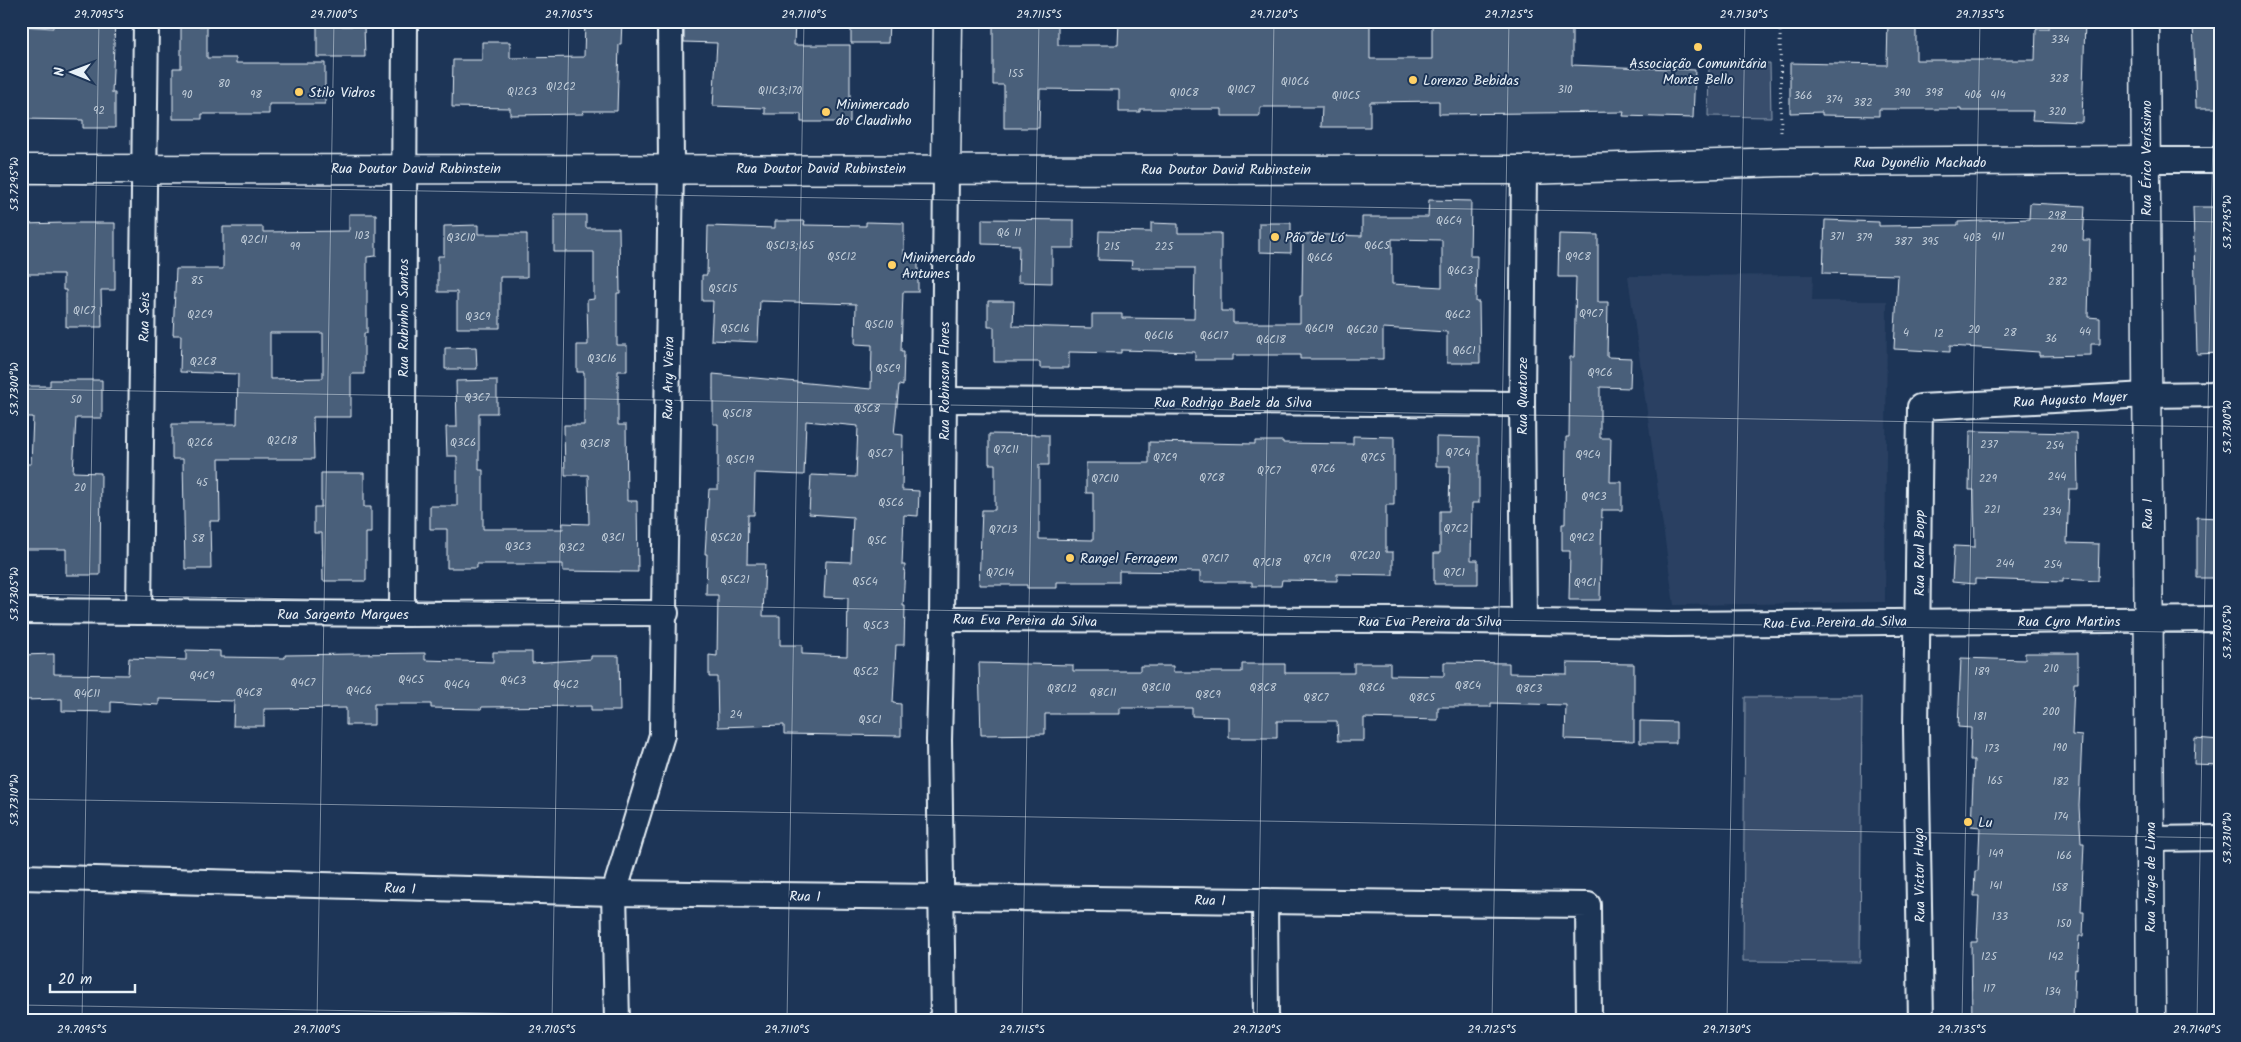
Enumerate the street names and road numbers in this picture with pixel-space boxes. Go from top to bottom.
street label: Rua Érico Veríssimo [2136,100,2158,216]
street label: Rua Dyonélio Machado [1854,152,1986,174]
street label: Rua Doutor David Rubinstein [331,158,501,180]
street label: Rua Doutor David Rubinstein [736,158,906,180]
street label: Rua Doutor David Rubinstein [1141,159,1311,181]
street label: Rua Rubinho Santos [393,259,415,377]
street label: Rua Seis [134,292,156,342]
street label: Rua Robinson Flores [934,321,956,441]
street label: Rua Ary Vieira [657,336,681,420]
street label: Rua Quatorze [1512,356,1534,435]
street label: Rua Augusto Mayer [2012,386,2129,414]
street label: Rua Rodrigo Baelz da Silva [1154,392,1312,414]
street label: Rua 1 [2137,498,2159,530]
street label: Rua Raul Bopp [1909,510,1931,596]
street label: Rua Sargento Marques [277,604,409,626]
street label: Rua Eva Pereira da Silva [953,609,1097,633]
street label: Rua Eva Pereira da Silva [1358,611,1502,633]
street label: Rua Eva Pereira da Silva [1763,611,1907,635]
street label: Rua Cyro Martins [2017,611,2121,633]
street label: Rua Jorge de Lima [2140,822,2162,932]
street label: Rua Victor Hugo [1908,827,1932,923]
street label: Rua 1 [384,877,416,901]
street label: Rua 1 [789,886,821,908]
street label: Rua 1 [1194,890,1226,912]

